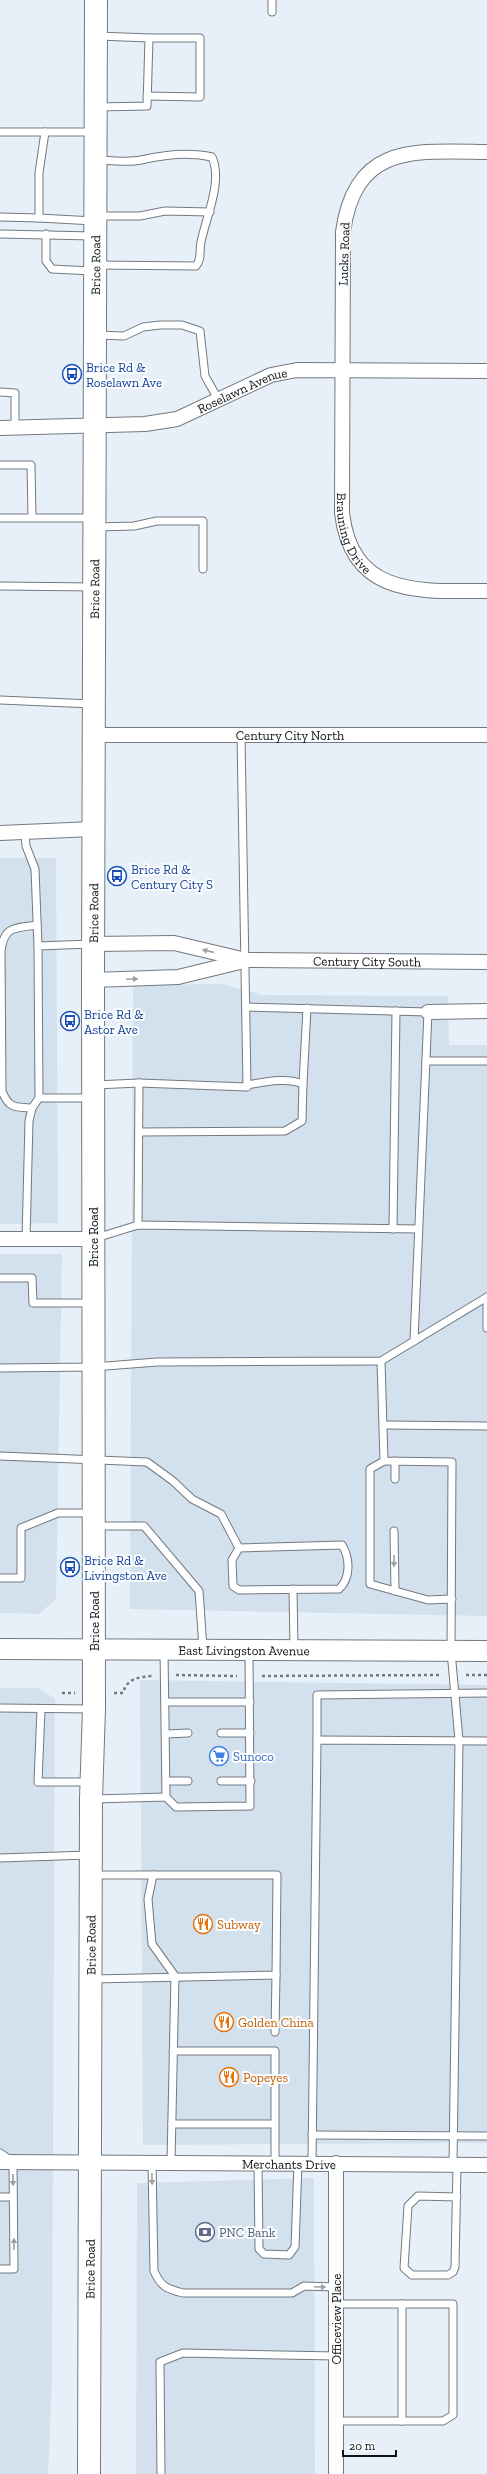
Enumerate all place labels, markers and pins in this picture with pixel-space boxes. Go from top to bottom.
place label: Brice Rd & Roselawn Ave [86,360,162,390]
bus stop icon: Brice Rd & Roselawn Ave [61,363,83,385]
place label: Brice Rd & Century City S [131,862,213,892]
bus stop icon: Brice Rd & Century City S [106,865,128,887]
place label: Brice Rd & Astor Ave [84,1007,144,1037]
bus stop icon: Brice Rd & Astor Ave [59,1010,81,1032]
place label: Brice Rd & Livingston Ave [84,1553,167,1583]
bus stop icon: Brice Rd & Livingston Ave [59,1556,81,1578]
supermarket icon: Sunoco [208,1745,230,1767]
place label: Sunoco [233,1749,274,1764]
restaurant icon: Subway [192,1913,214,1935]
place label: Subway [217,1917,261,1932]
restaurant icon: Golden China [213,2011,235,2033]
place label: Golden China [238,2015,315,2030]
restaurant icon: Popeyes [218,2066,240,2088]
place label: Popeyes [243,2070,288,2085]
bank icon: PNC Bank [194,2221,216,2243]
place label: PNC Bank [219,2225,276,2240]

